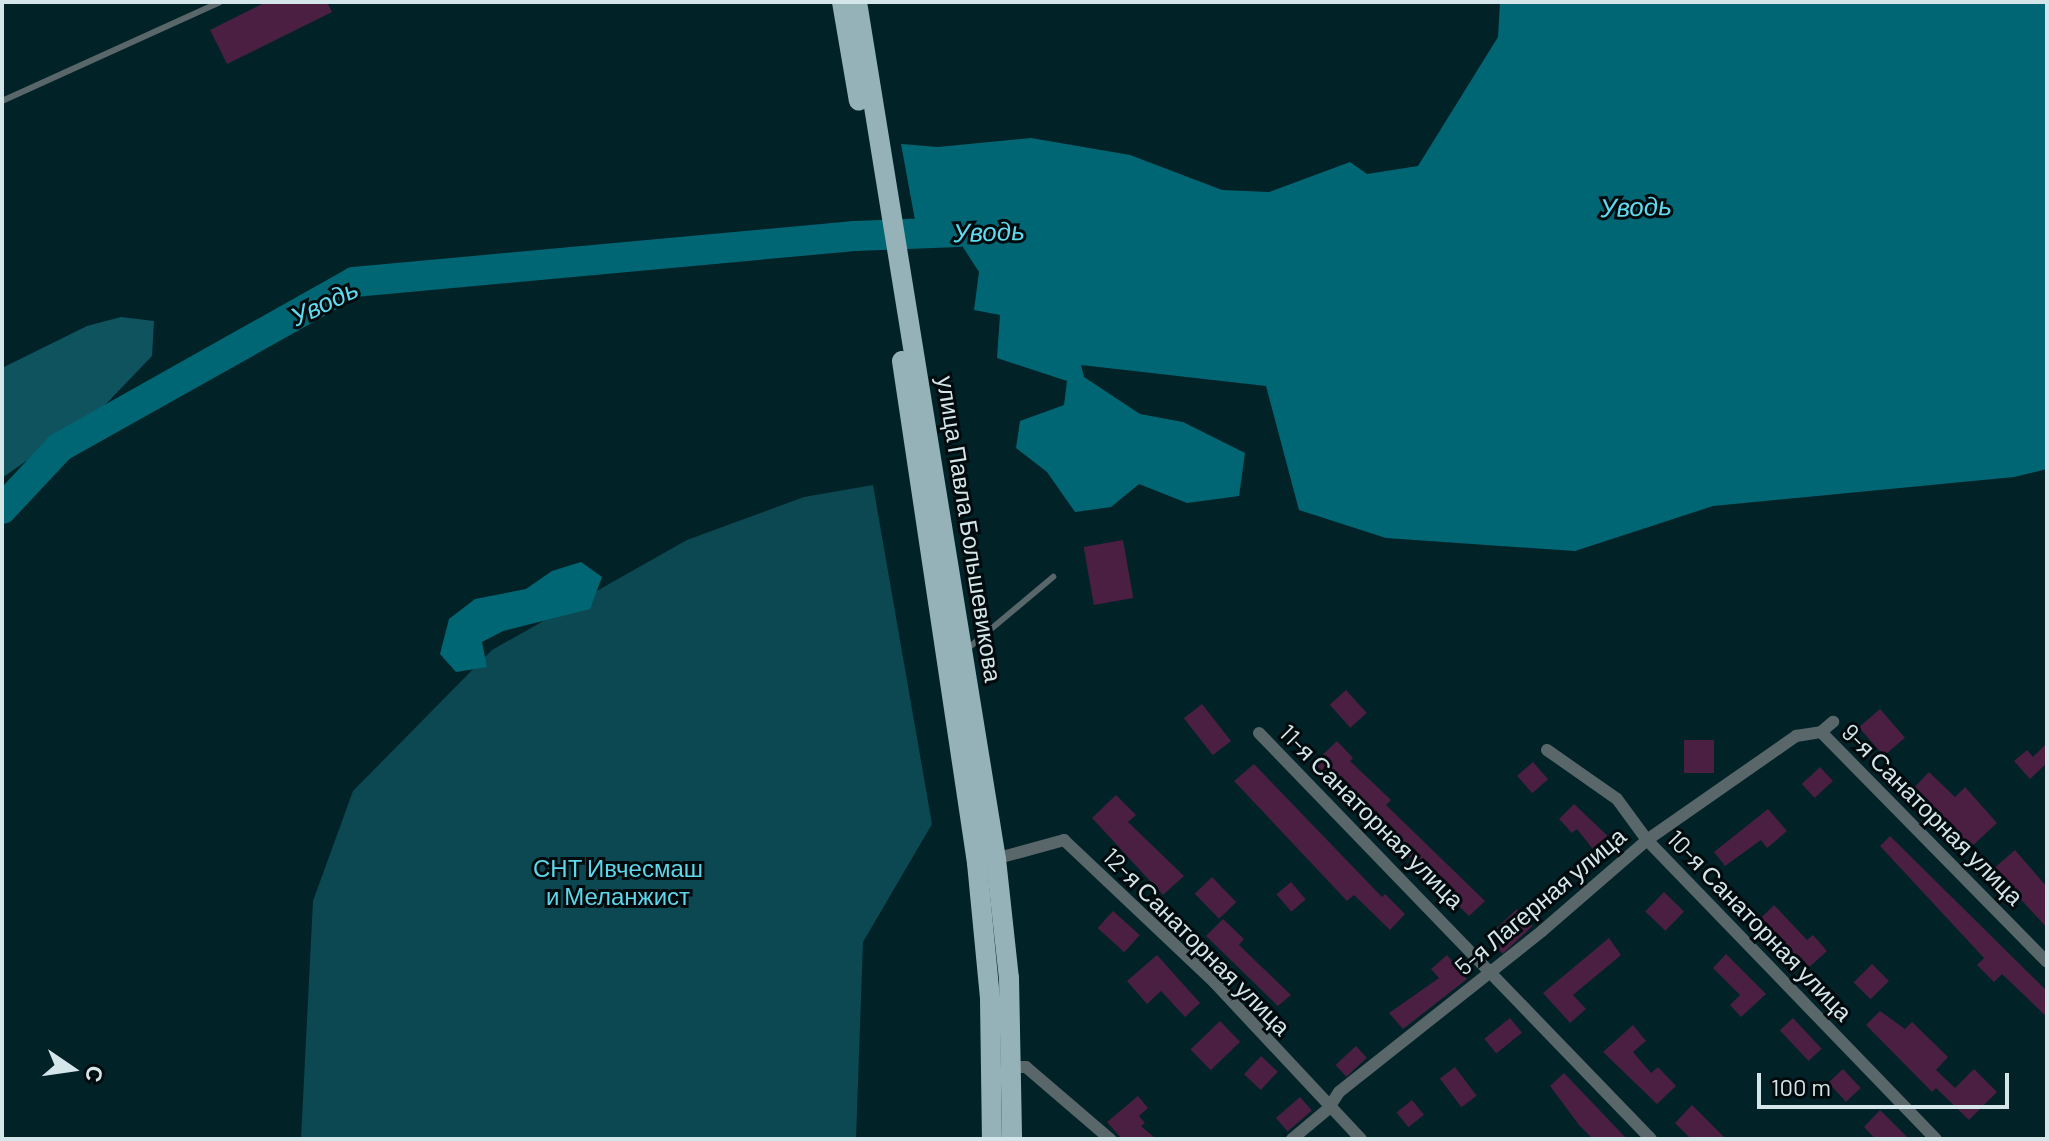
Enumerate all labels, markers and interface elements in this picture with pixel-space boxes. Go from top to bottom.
water label: Уводь [1600,189,1672,223]
water label: Уводь [953,214,1025,248]
water label: Уводь [285,272,363,332]
street label: улица Павла Большевикова [932,374,1008,684]
street label: 9-я Санаторная улица [1836,717,2030,911]
street label: 11-я Санаторная улица [1274,718,1470,914]
street label: 5-я Лагерная улица [1449,821,1631,981]
street label: 10-я Санаторная улица [1661,824,1859,1026]
street label: 12-я Санаторная улица [1097,841,1297,1041]
park label: СНТ Ивчесмаш и Меланжист [533,854,703,910]
north arrow [32,1029,112,1109]
scale bar [1761,1057,2013,1107]
text: С [81,1064,110,1085]
text: 100 m [1771,1072,1831,1101]

